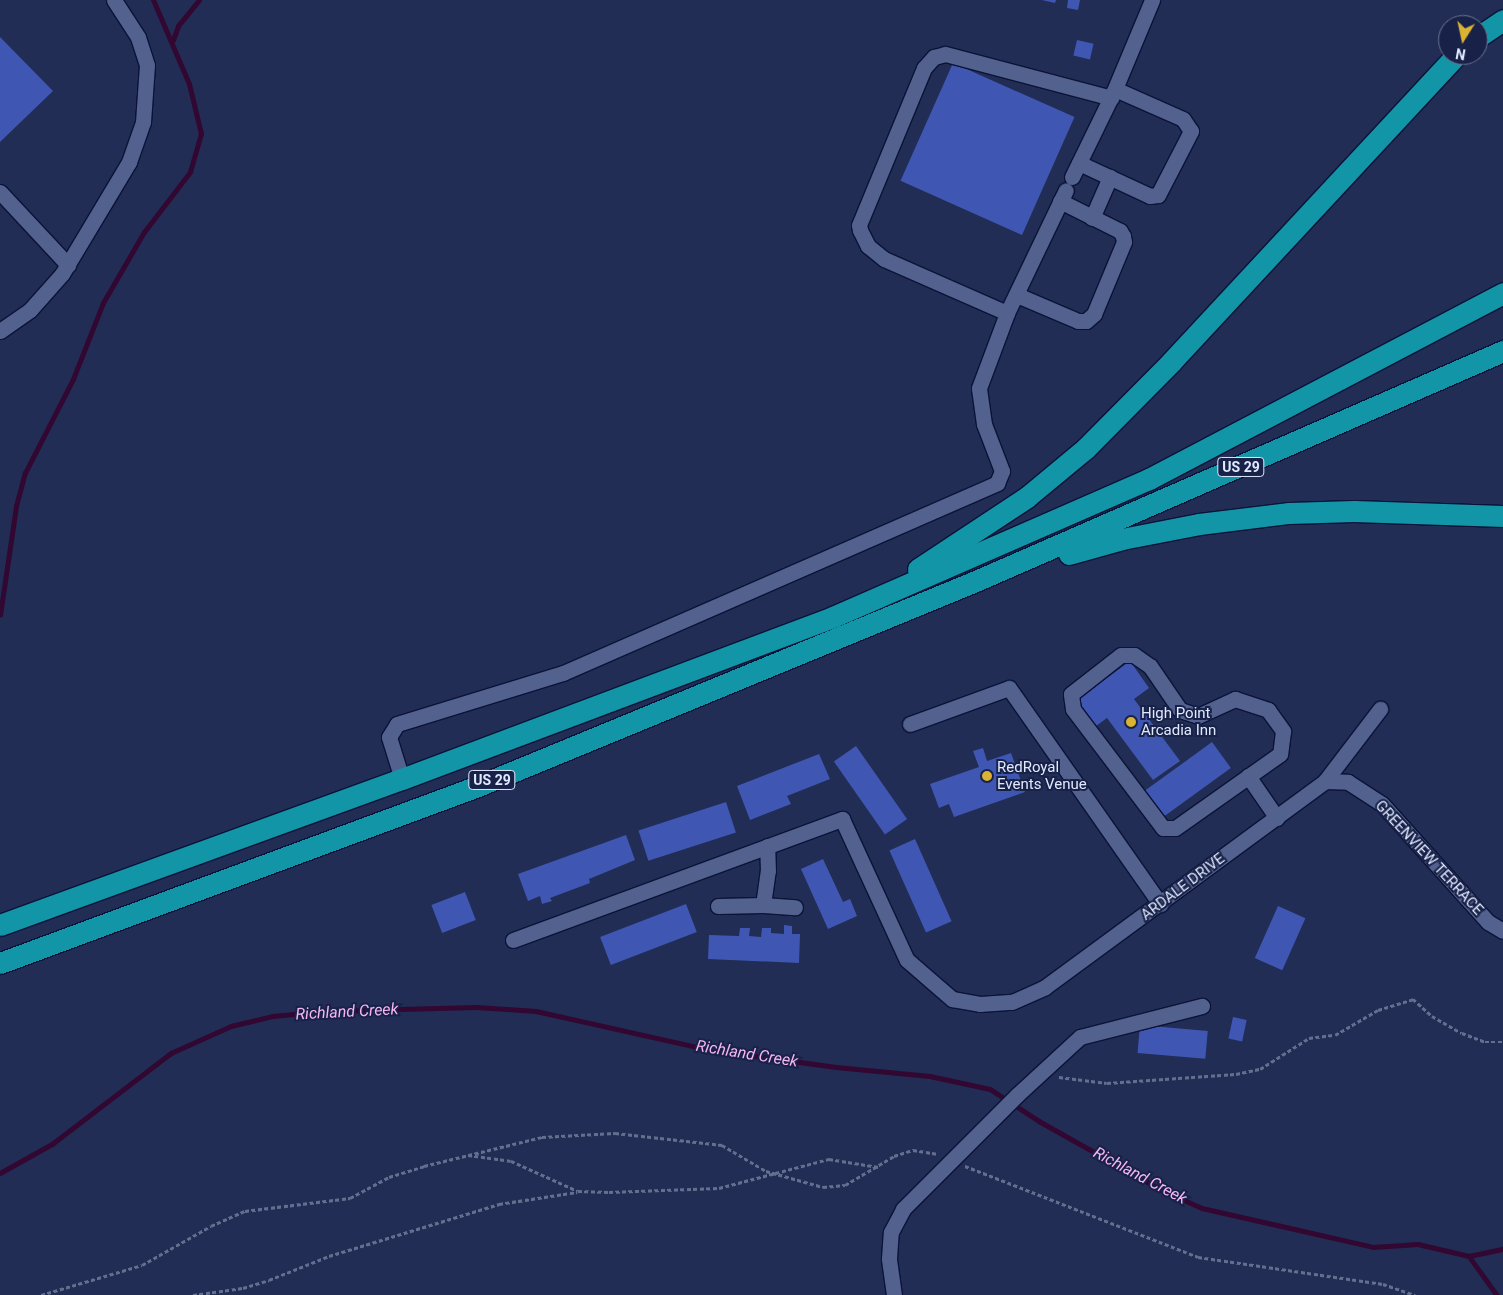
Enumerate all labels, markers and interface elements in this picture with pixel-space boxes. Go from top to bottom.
north arrow [1438,15,1488,65]
text: N [1454,45,1467,63]
road number: US 29 [1217,456,1265,478]
place label: High Point Arcadia Inn [1141,704,1216,739]
marker: High Point Arcadia Inn [1125,716,1137,728]
place label: RedRoyal Events Venue [997,758,1087,793]
road number: US 29 [468,768,516,792]
marker: RedRoyal Events Venue [981,770,993,782]
street label: GREENVIEW TERRACE [1371,797,1487,919]
street label: ARDALE DRIVE [1138,850,1228,924]
water label: Richland Creek [295,1000,399,1024]
water label: Richland Creek [695,1036,799,1072]
water label: Richland Creek [1090,1143,1190,1209]

